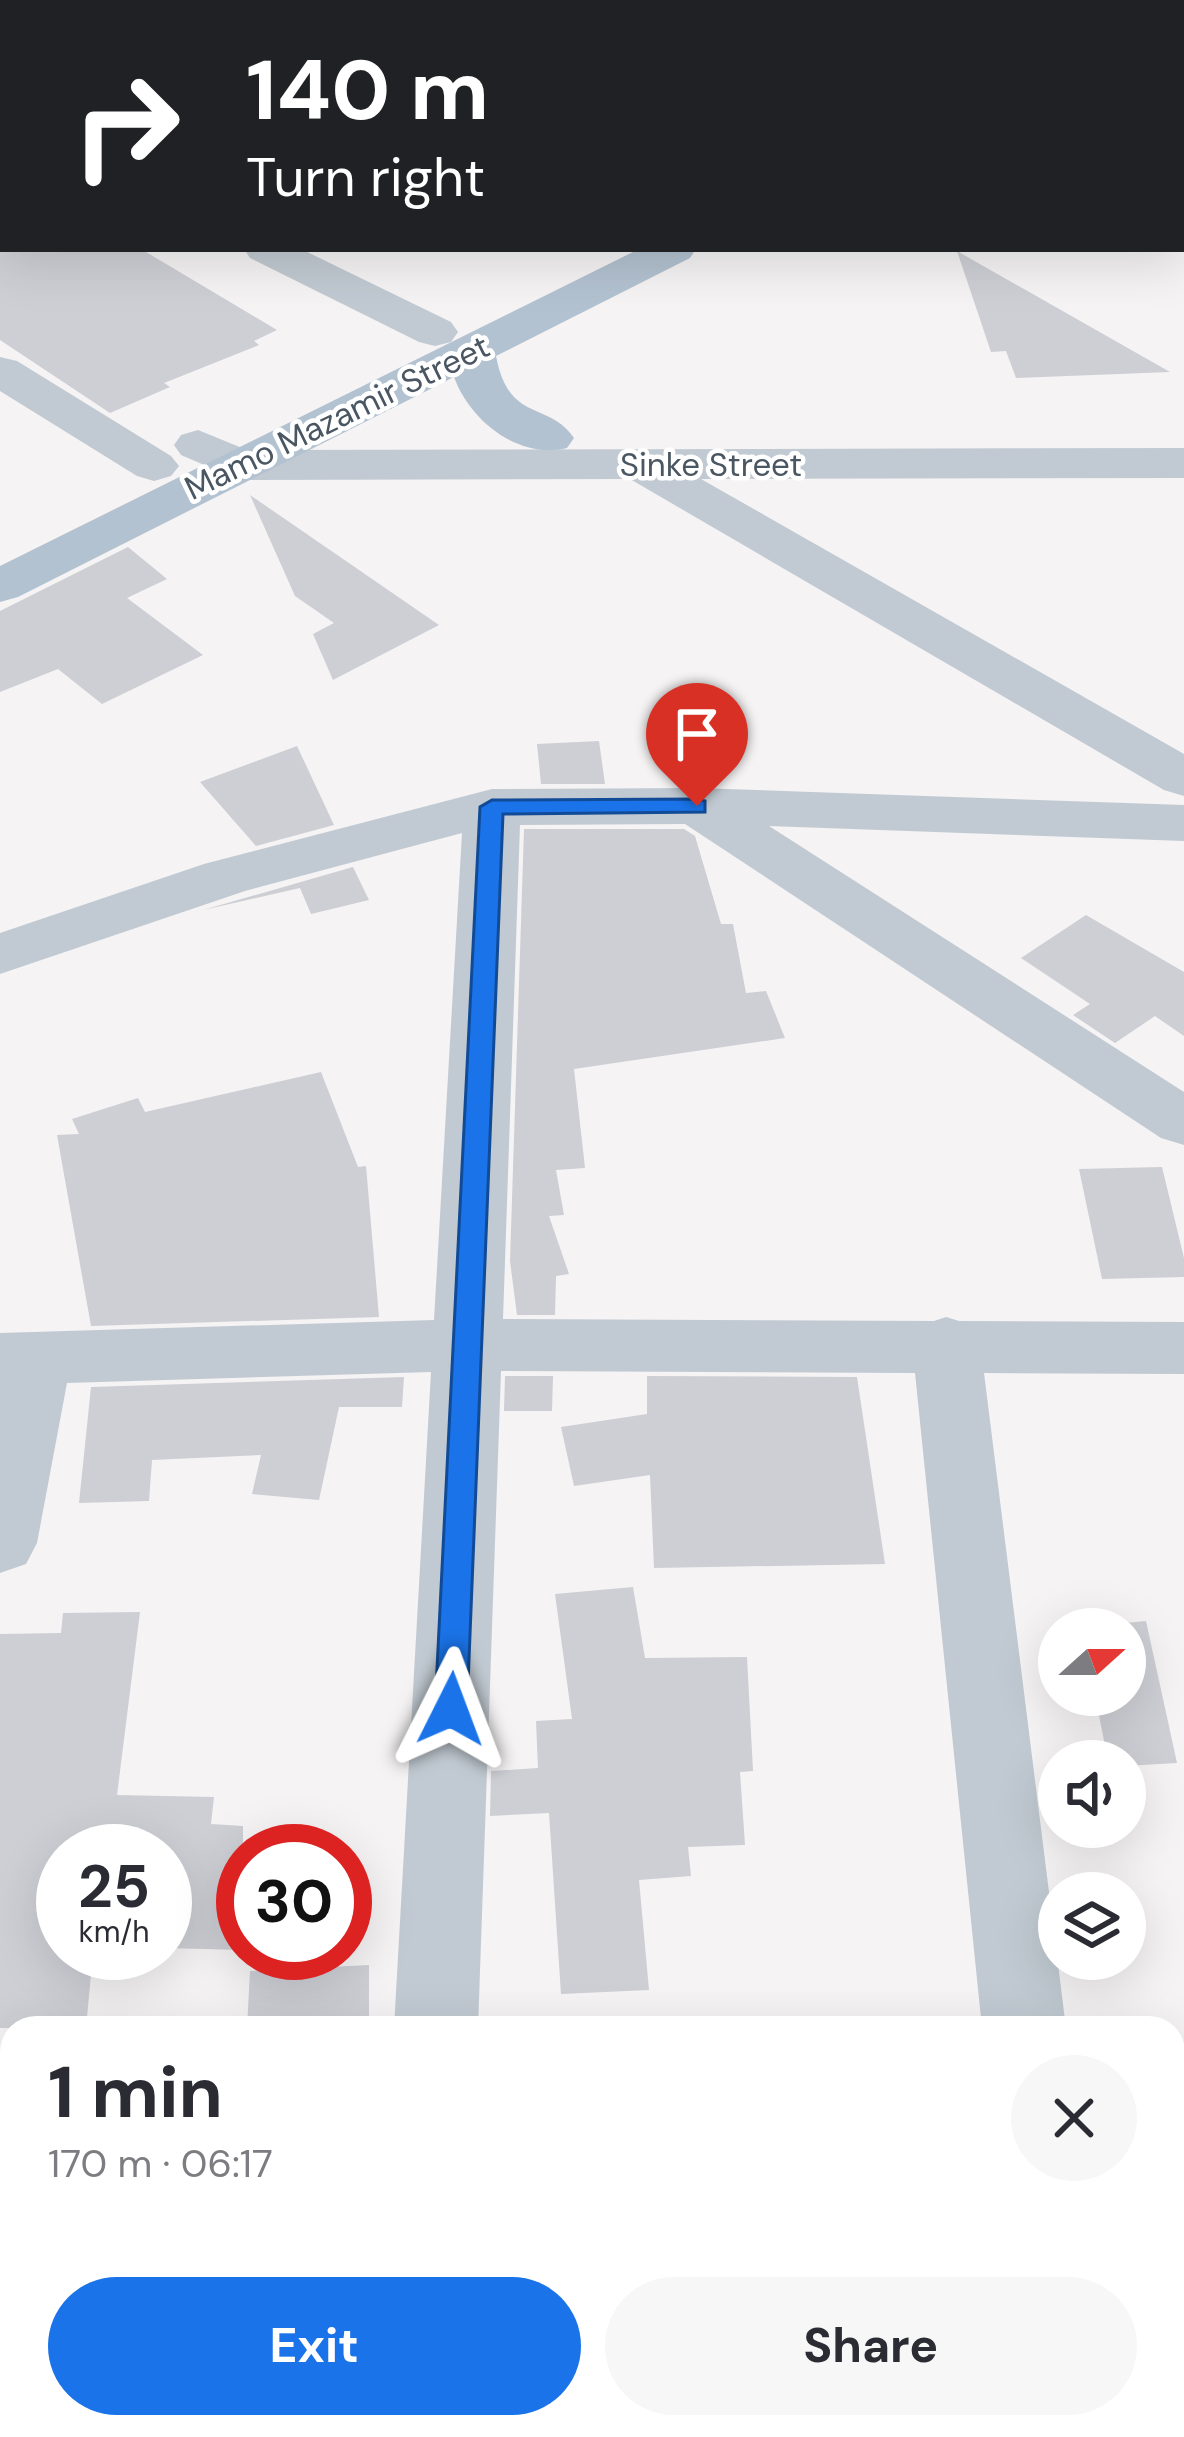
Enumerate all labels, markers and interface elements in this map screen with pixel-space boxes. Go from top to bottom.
text: 140 m [246,36,489,145]
icon: right [48,48,204,204]
text: Turn right [246,142,485,213]
street label: Mamo Mazamir Street [177,324,497,510]
street label: Sinke Street [620,443,802,486]
pin [646,683,748,806]
icon: arrive [664,701,730,767]
north arrow [1038,1608,1146,1716]
map controls [1038,1608,1146,1980]
position arrow [388,1646,514,1772]
button: sound [1038,1740,1146,1848]
speed limit sign: 30 [216,1824,372,1980]
text: 25 [78,1847,150,1926]
button: layers [1038,1872,1146,1980]
text: km/h [79,1912,149,1951]
text: 1 min [48,2046,223,2139]
button: close [1011,2055,1137,2181]
text: 170 m · 06:17 [48,2138,273,2189]
button: Exit [48,2277,581,2415]
button: Share [605,2277,1137,2415]

